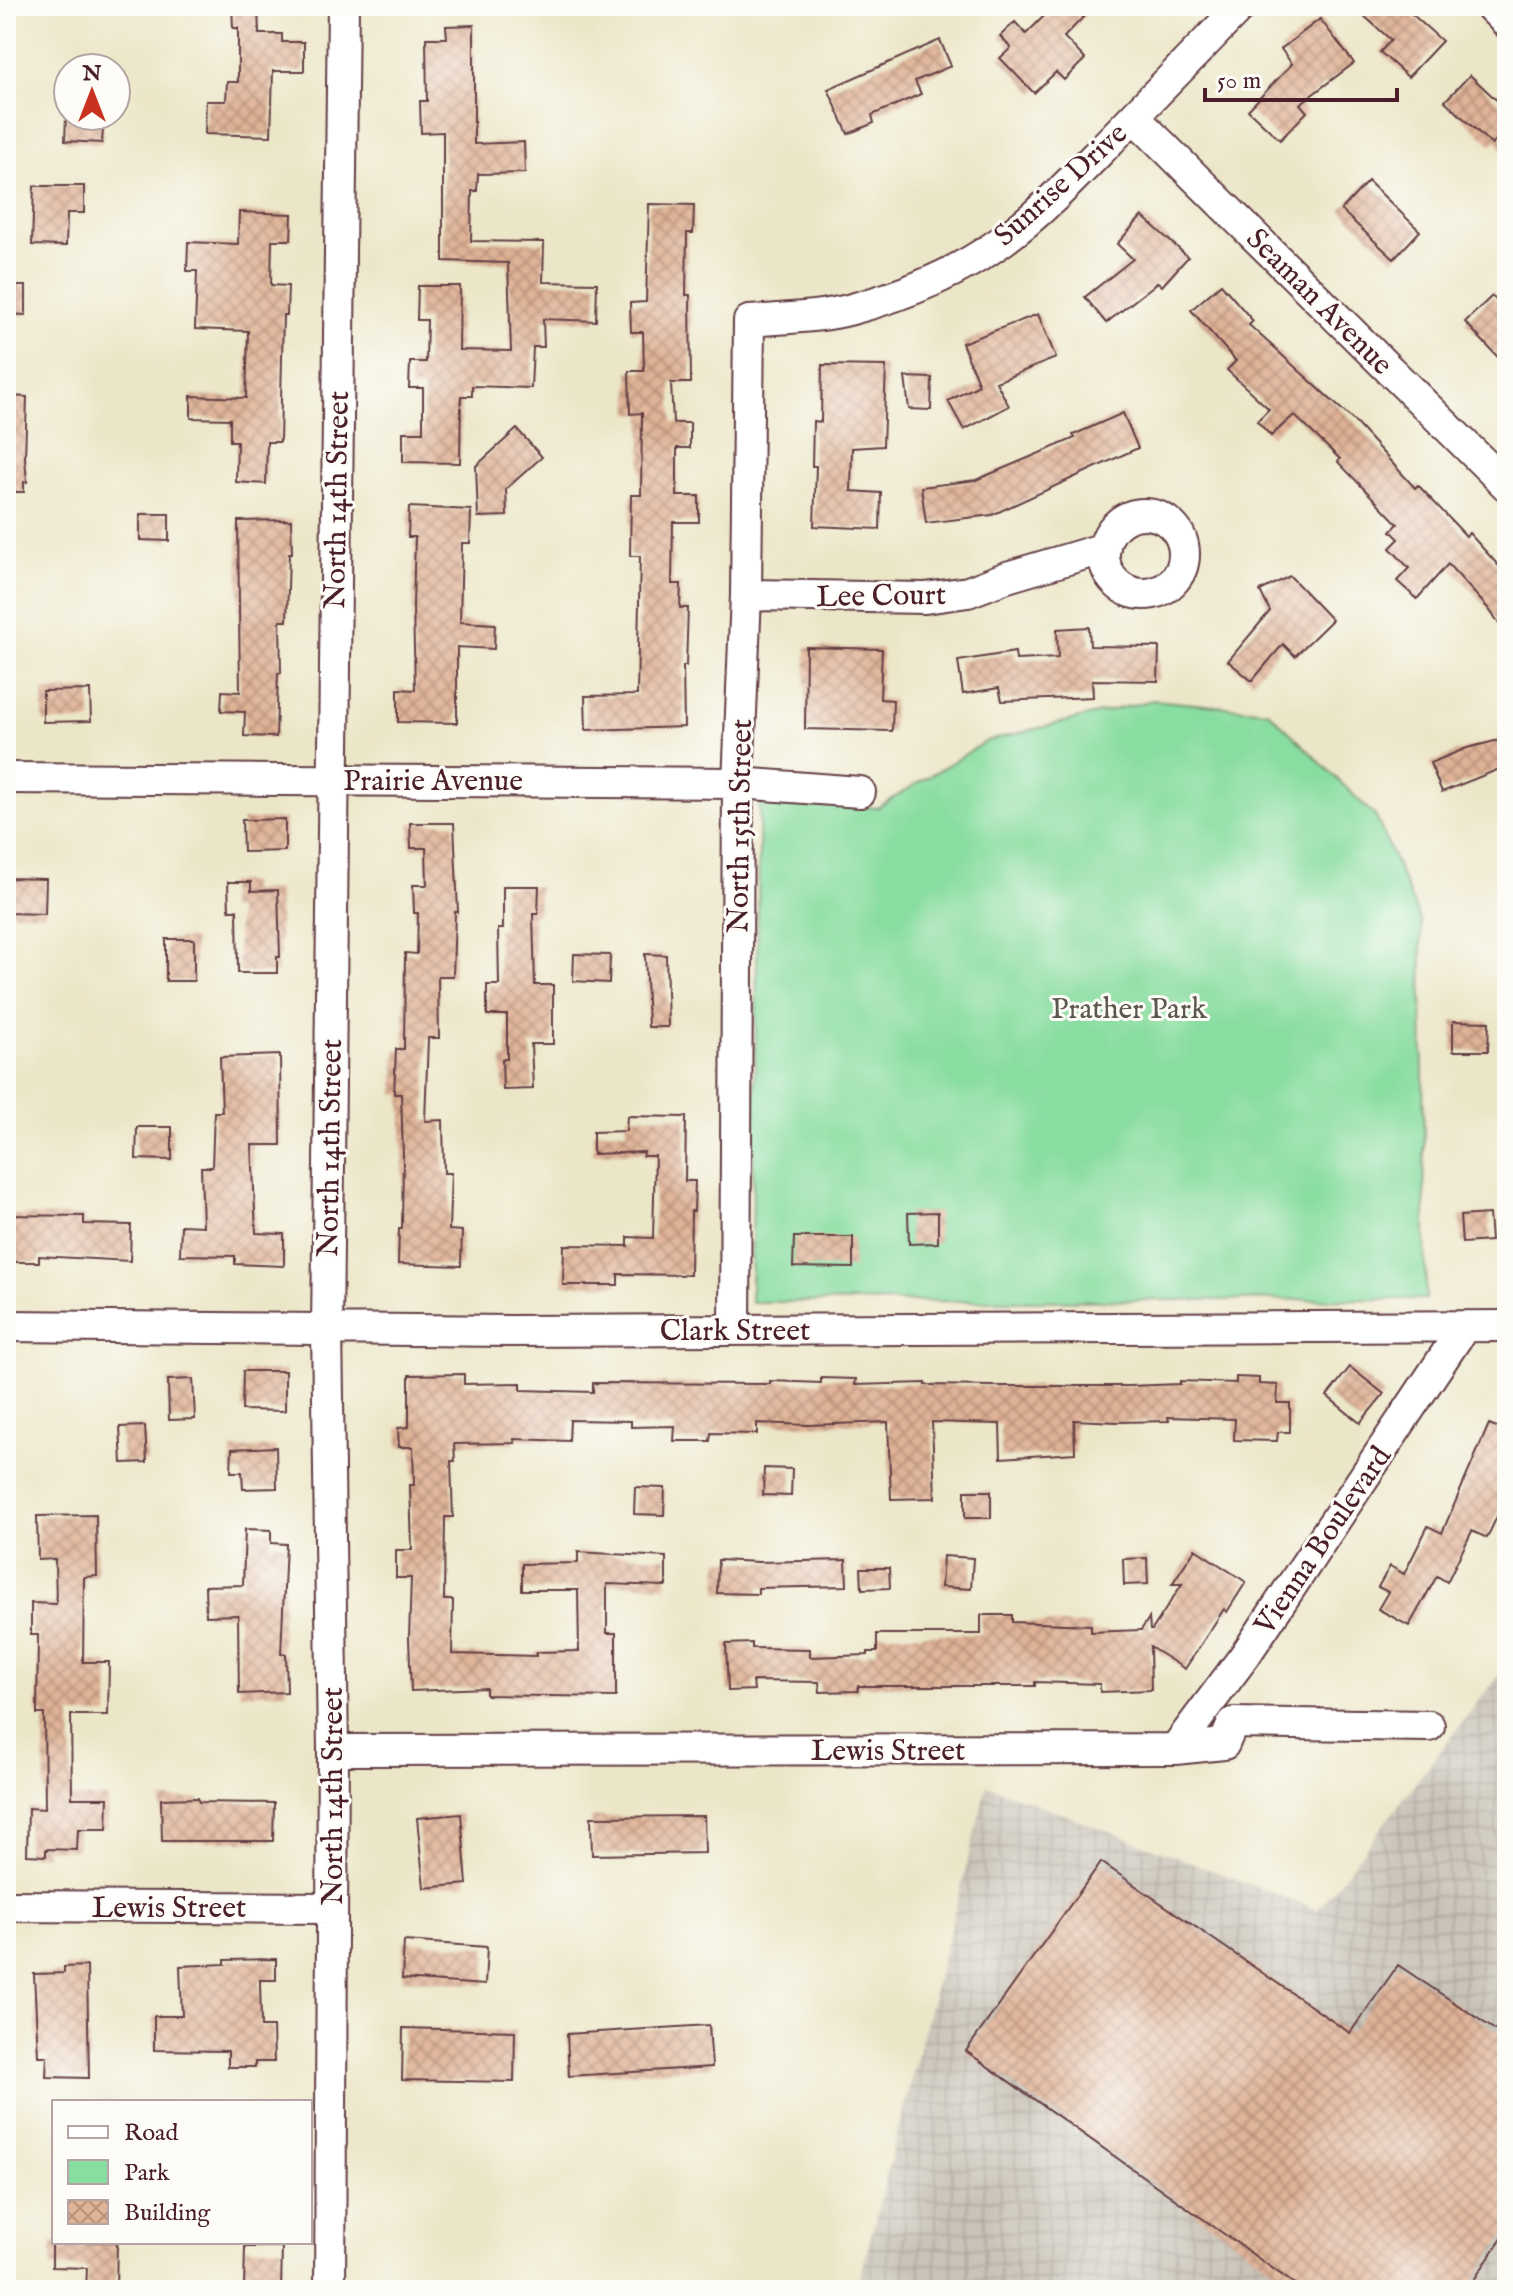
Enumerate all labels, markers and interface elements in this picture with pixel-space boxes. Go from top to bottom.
north arrow [52,52,132,132]
scale bar [1205,52,1397,102]
text: N [81,60,102,88]
text: 50 m [1217,66,1261,97]
street label: Sunrise Drive [987,116,1136,255]
street label: Seaman Avenue [1237,221,1400,384]
street label: North 14th Street [317,391,359,609]
street label: Lee Court [816,577,946,617]
street label: North 15th Street [720,719,762,934]
street label: Prairie Avenue [343,763,523,801]
park label: Prather Park [1051,991,1208,1029]
street label: North 14th Street [310,1039,352,1257]
street label: Clark Street [660,1313,810,1351]
street label: Vienna Boulevard [1246,1439,1401,1643]
street label: North 14th Street [315,1687,353,1905]
street label: Lewis Street [811,1733,965,1771]
street label: Lewis Street [92,1890,246,1928]
legend [52,2100,312,2244]
text: Road [124,2118,178,2149]
text: Park [124,2158,170,2189]
text: Building [124,2198,211,2229]

